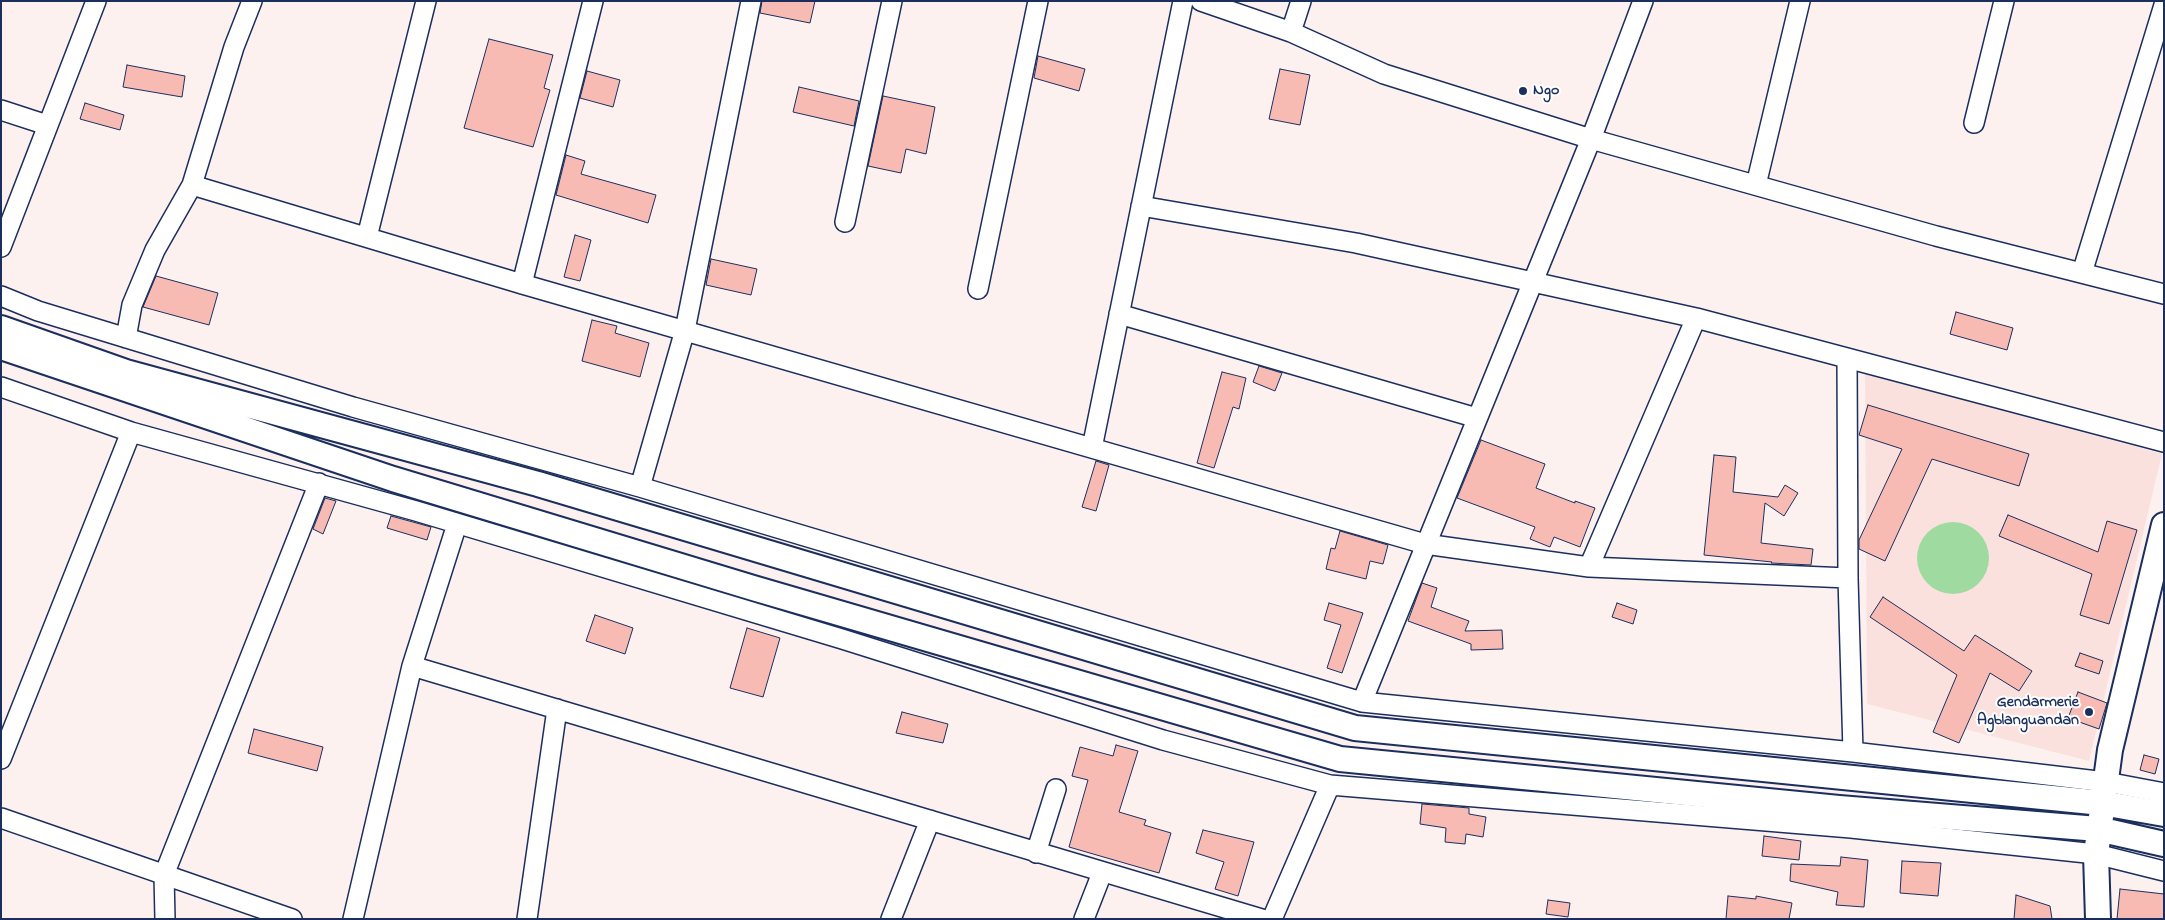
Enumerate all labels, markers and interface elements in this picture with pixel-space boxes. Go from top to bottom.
place label: Ngo [1533,81,1559,101]
marker: Ngo [1517,85,1529,97]
place label: Gendarmerie Agblanguandan [1977,693,2079,731]
marker: Gendarmerie Agblanguandan [2083,706,2095,718]

